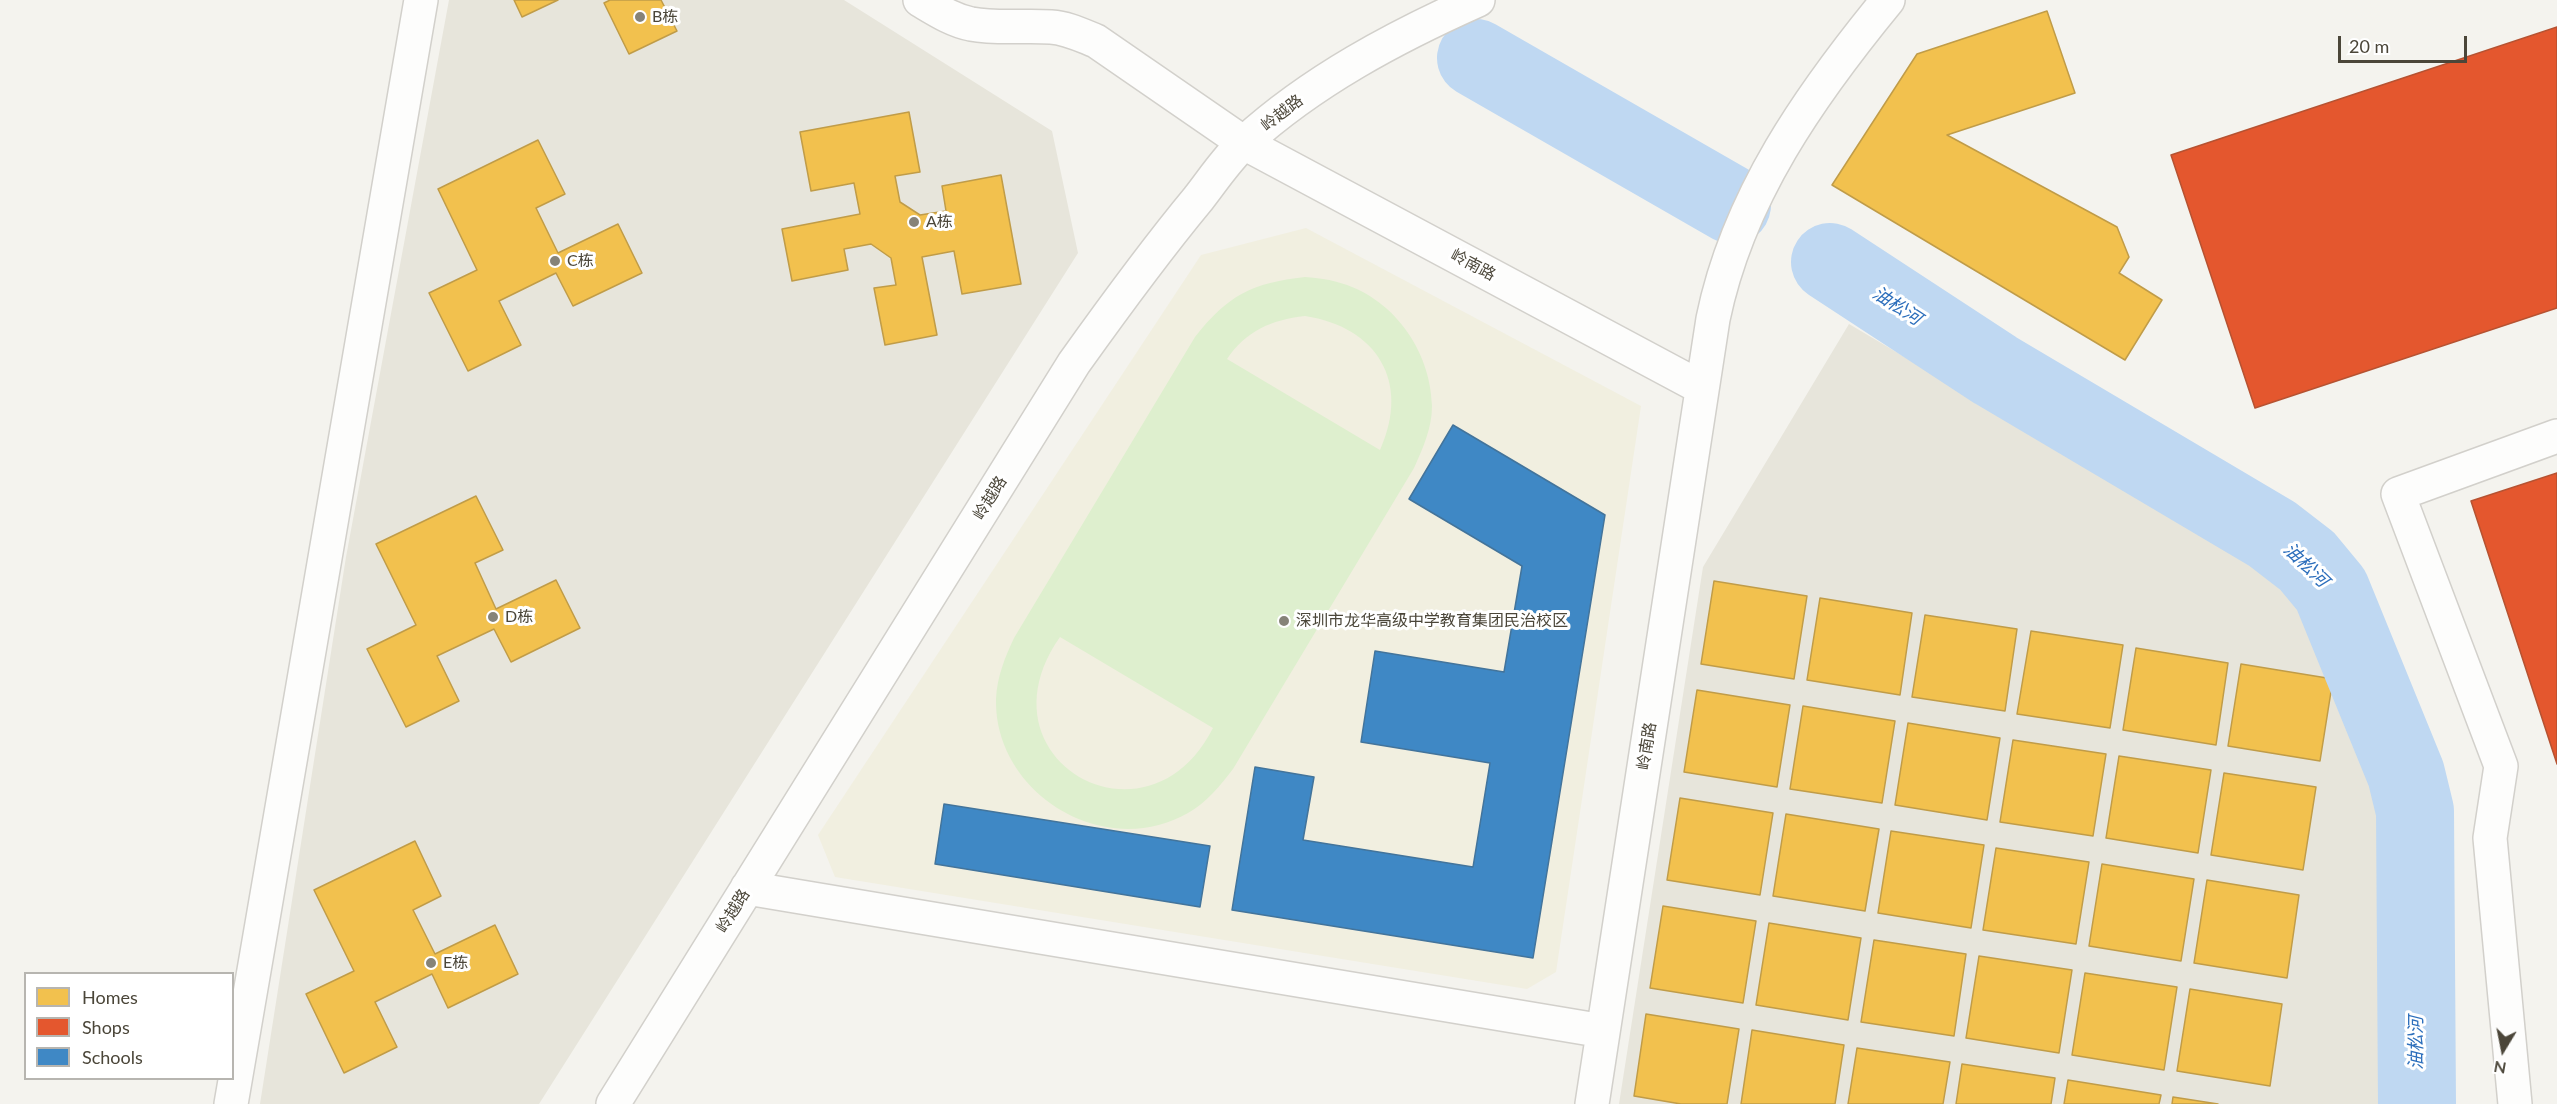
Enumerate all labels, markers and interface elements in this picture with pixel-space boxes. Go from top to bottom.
place label: B栋 [652,7,678,27]
marker: B栋 [633,10,647,24]
scale bar [2341,24,2470,62]
text: 20 m [2349,35,2389,57]
street label: 岭越路 [1257,91,1307,135]
place label: A栋 [926,212,953,232]
marker: A栋 [907,215,921,229]
street label: 岭南路 [1447,245,1499,285]
place label: C栋 [567,251,594,271]
marker: C栋 [548,254,562,268]
water label: 油松河 [1868,282,1926,330]
street label: 岭越路 [969,473,1011,523]
water label: 油松河 [2279,538,2333,592]
place label: D栋 [505,607,533,627]
marker: D栋 [486,610,500,624]
place label: 深圳市龙华高级中学教育集团民治校区 [1296,611,1568,631]
marker: 深圳市龙华高级中学教育集团民治校区 [1277,614,1291,628]
street label: 岭南路 [1634,721,1660,771]
street label: 岭越路 [712,886,754,936]
place label: E栋 [443,953,468,973]
marker: E栋 [424,956,438,970]
legend [24,972,234,1080]
text: Homes [82,986,138,1008]
text: Shops [82,1016,130,1038]
water label: 油松河 [2405,1016,2427,1070]
north arrow [2473,1020,2533,1080]
text: Schools [82,1046,143,1068]
text: N [2492,1058,2508,1079]

